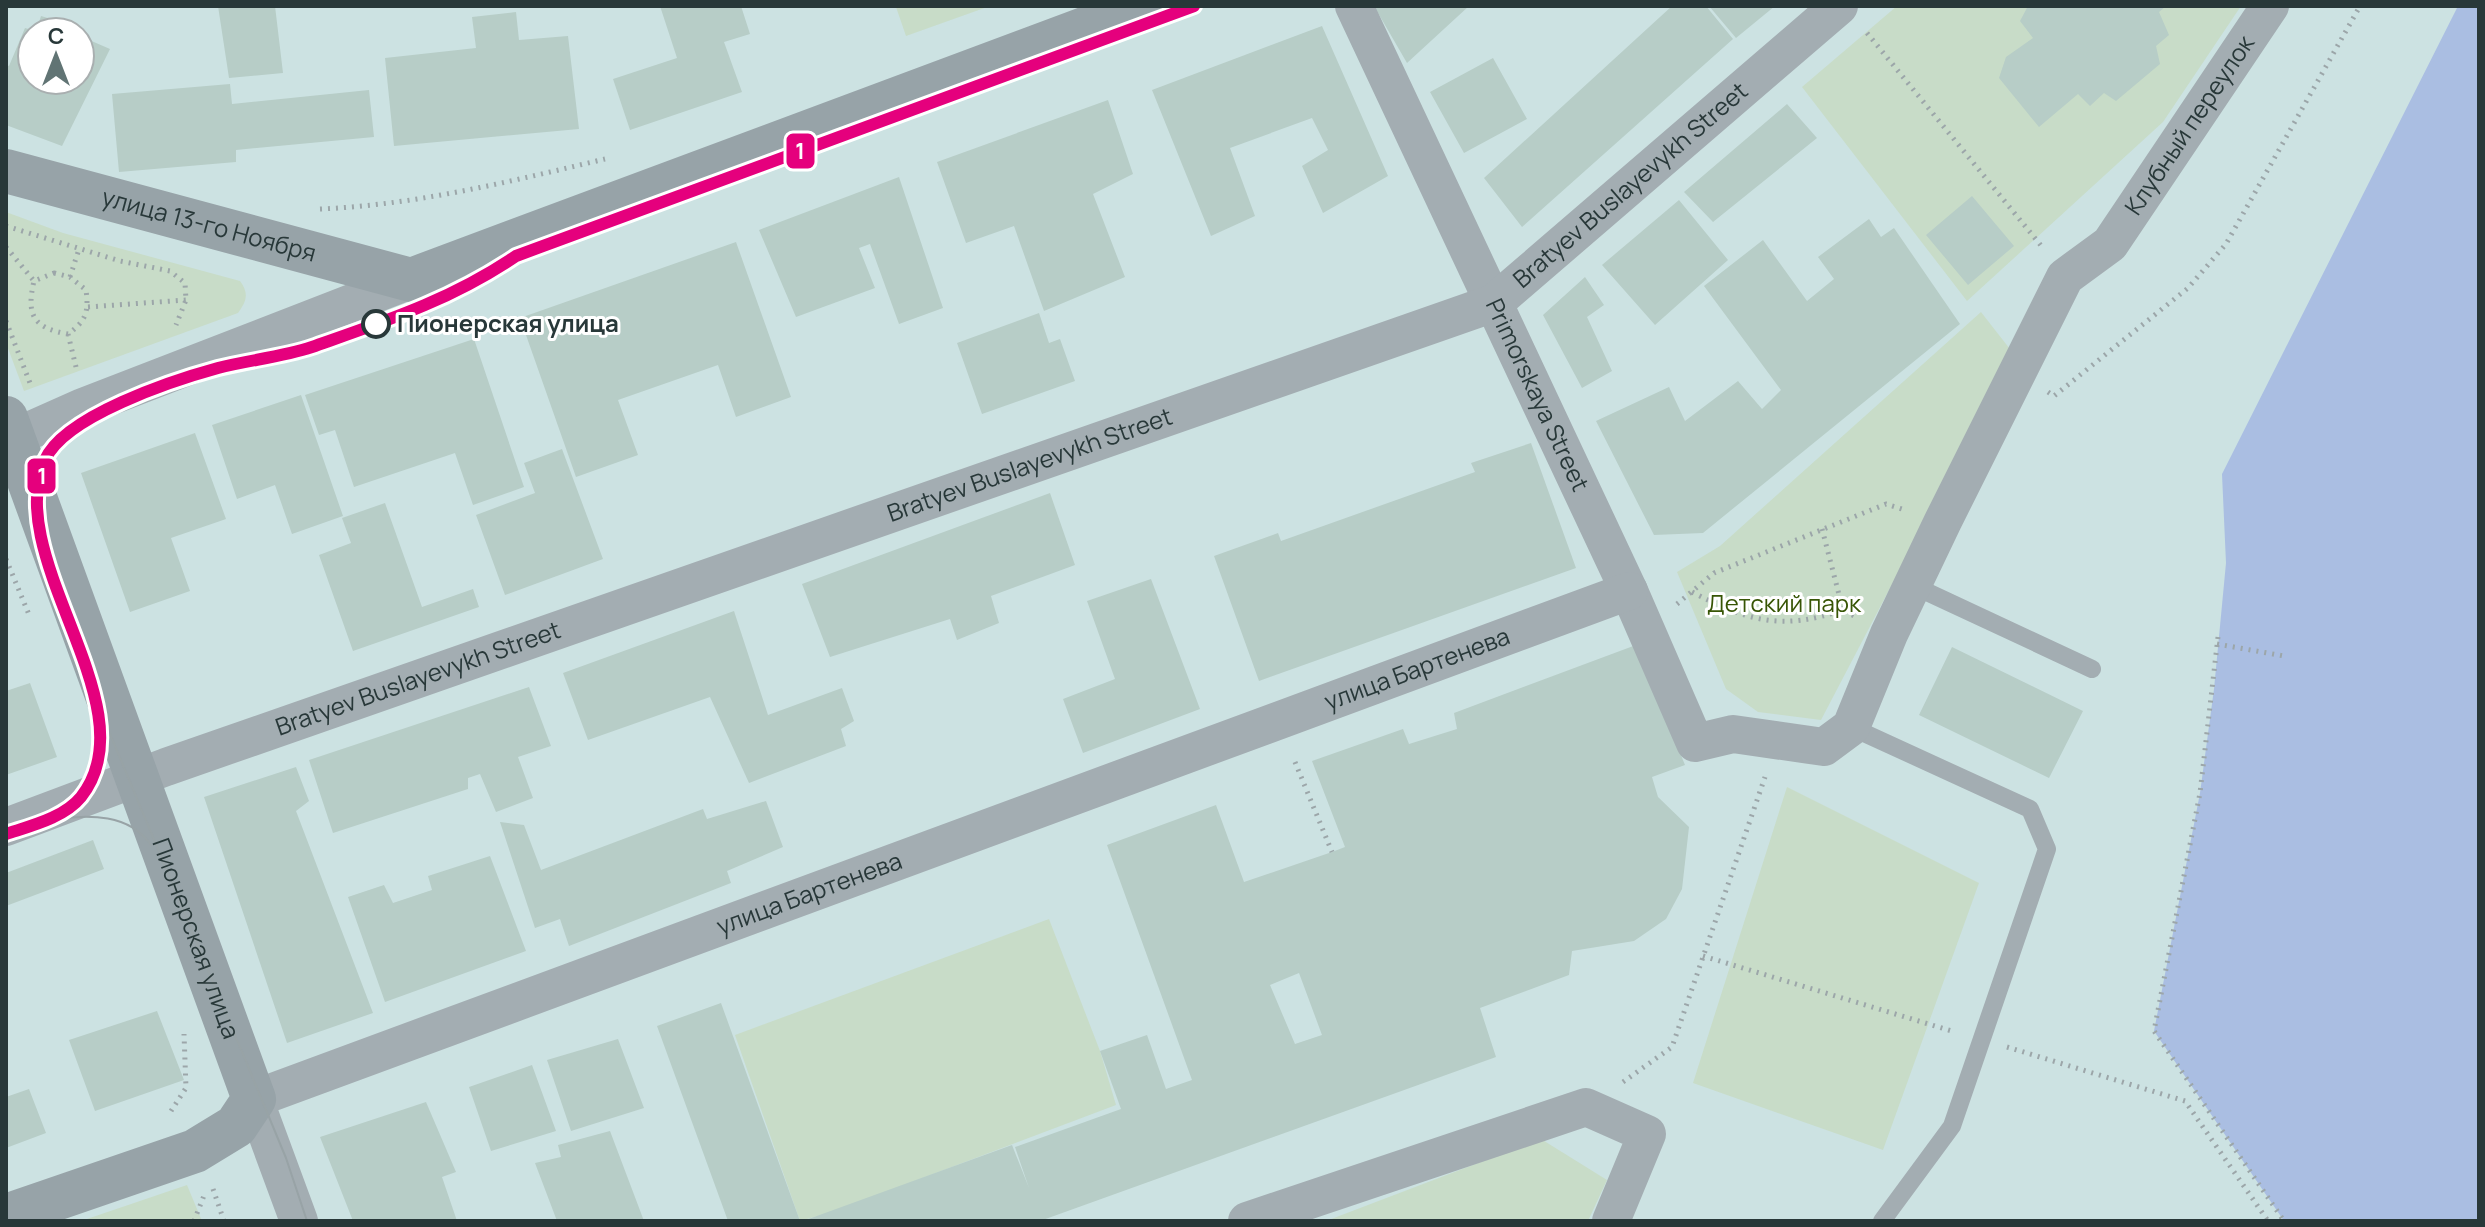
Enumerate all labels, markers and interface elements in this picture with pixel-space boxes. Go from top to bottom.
north arrow [16,16,96,96]
text: С [48,21,64,51]
street label: Клубный переулок [2116,27,2262,221]
street label: Bratyev Buslayevykh Street [1505,74,1754,295]
line badge: 1 [785,132,816,170]
text: 1 [795,136,805,166]
street label: улица 13-го Ноября [98,180,320,269]
street label: Primorskaya Street [1479,293,1598,496]
place label: Пионерская улица [397,306,619,339]
marker: Пионерская улица [362,310,390,338]
street label: Bratyev Buslayevykh Street [882,399,1177,529]
line badge: 1 [26,457,57,495]
text: 1 [37,461,47,491]
park label: Детский парк [1707,586,1862,619]
street label: Bratyev Buslayevykh Street [271,612,565,743]
street label: улица Бартенева [1319,619,1514,717]
street label: Пионерская улица [145,833,249,1043]
street label: улица Бартенева [711,843,906,942]

